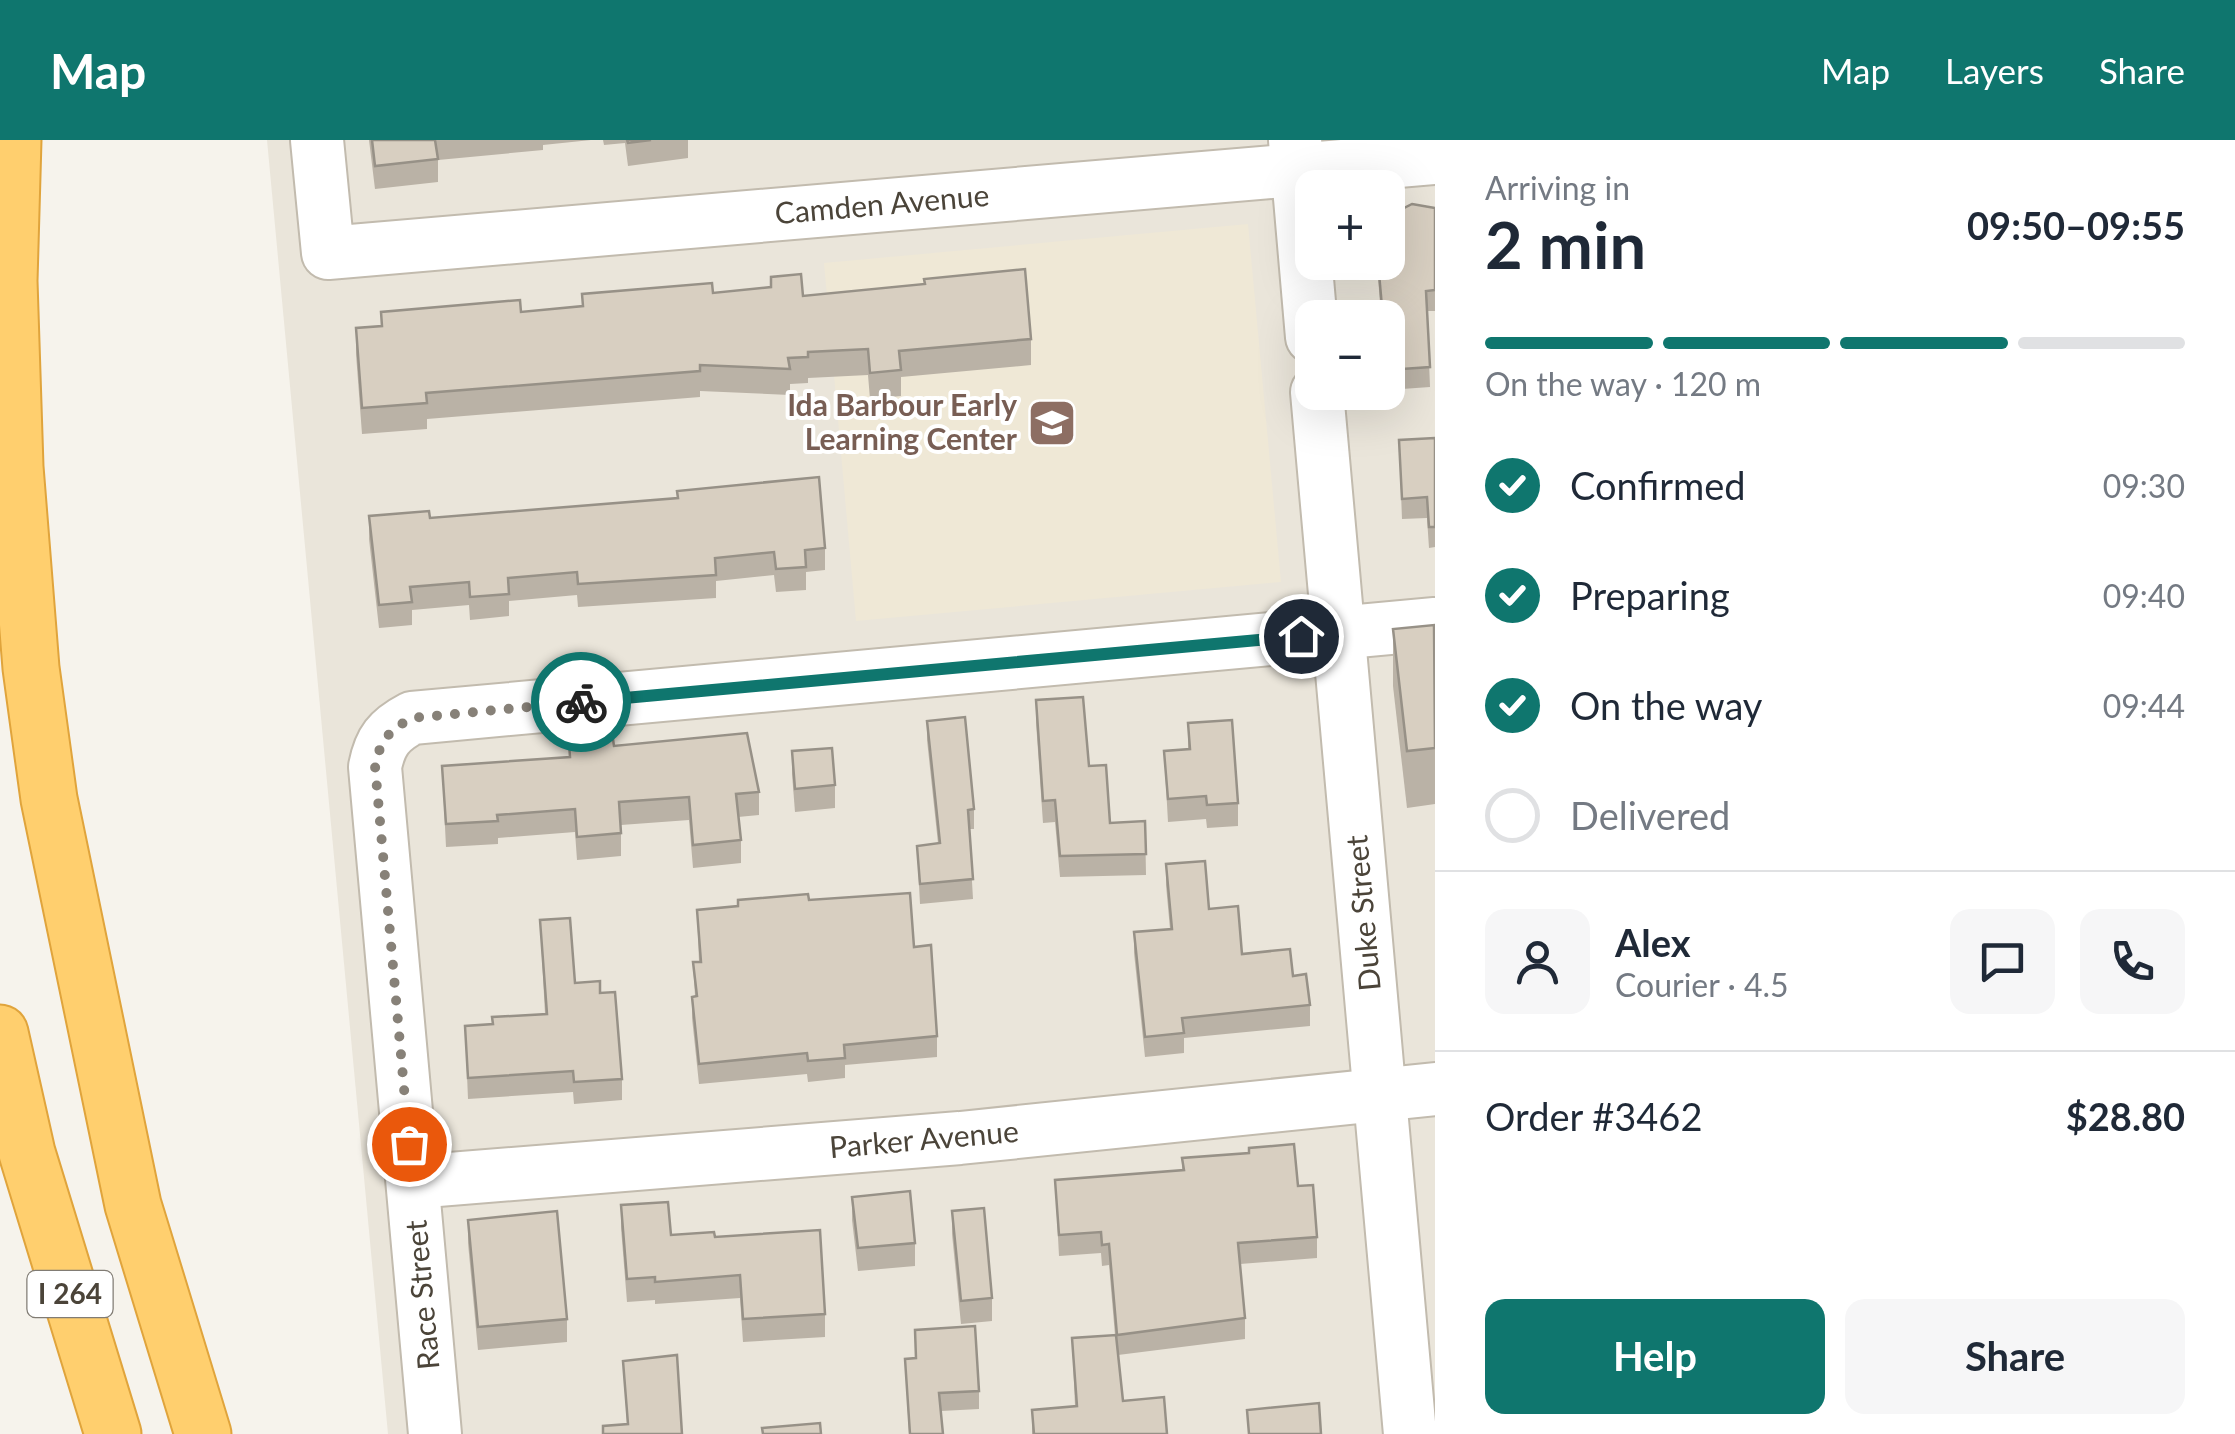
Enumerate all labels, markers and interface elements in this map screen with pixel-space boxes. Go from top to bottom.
text: Map [50,42,146,99]
text: Map [1821,49,1890,91]
text: Layers [1945,49,2044,91]
text: Share [2099,49,2185,91]
text: Arriving in [1485,168,1630,207]
map controls [1295,170,1405,410]
button: + [1295,170,1405,280]
street label: Camden Avenue [773,176,990,230]
text: 09:50–09:55 [1967,202,2185,248]
text: 2 min [1485,205,1646,283]
button: − [1295,300,1405,410]
text: On the way · 120 m [1485,364,1761,403]
place label: Ida Barbour Early Learning Center [787,386,1018,456]
school or university icon: Ida Barbour Early Learning Center [1026,397,1078,449]
icon: check [1485,458,1540,513]
text: Confirmed [1570,462,1746,508]
text: 09:30 [2103,466,2185,505]
icon: check [1485,568,1540,623]
text: Preparing [1570,572,1730,618]
text: 09:40 [2103,576,2185,615]
pin [1259,594,1344,679]
icon: home [1274,609,1329,664]
courier [531,652,631,752]
icon: bike [554,675,609,730]
icon: check [1485,678,1540,733]
text: On the way [1570,682,1762,728]
text: 09:44 [2103,686,2185,725]
text: Delivered [1570,792,1730,838]
street label: Duke Street [1337,834,1387,993]
button: person [1485,909,1590,1014]
button: chat [1950,909,2055,1014]
button: phone [2080,909,2185,1014]
text: Alex [1615,919,1691,965]
text: Courier · 4.5 [1615,965,1789,1004]
text: Order #3462 [1485,1093,1702,1139]
text: $28.80 [2066,1093,2185,1139]
pin [367,1102,452,1187]
street label: Parker Avenue [828,1112,1020,1164]
icon: bag [382,1117,437,1172]
street label: Race Street [397,1219,445,1371]
road number: I 264 [28,1271,112,1317]
button: Help [1485,1299,1825,1414]
button: Share [1845,1299,2185,1414]

